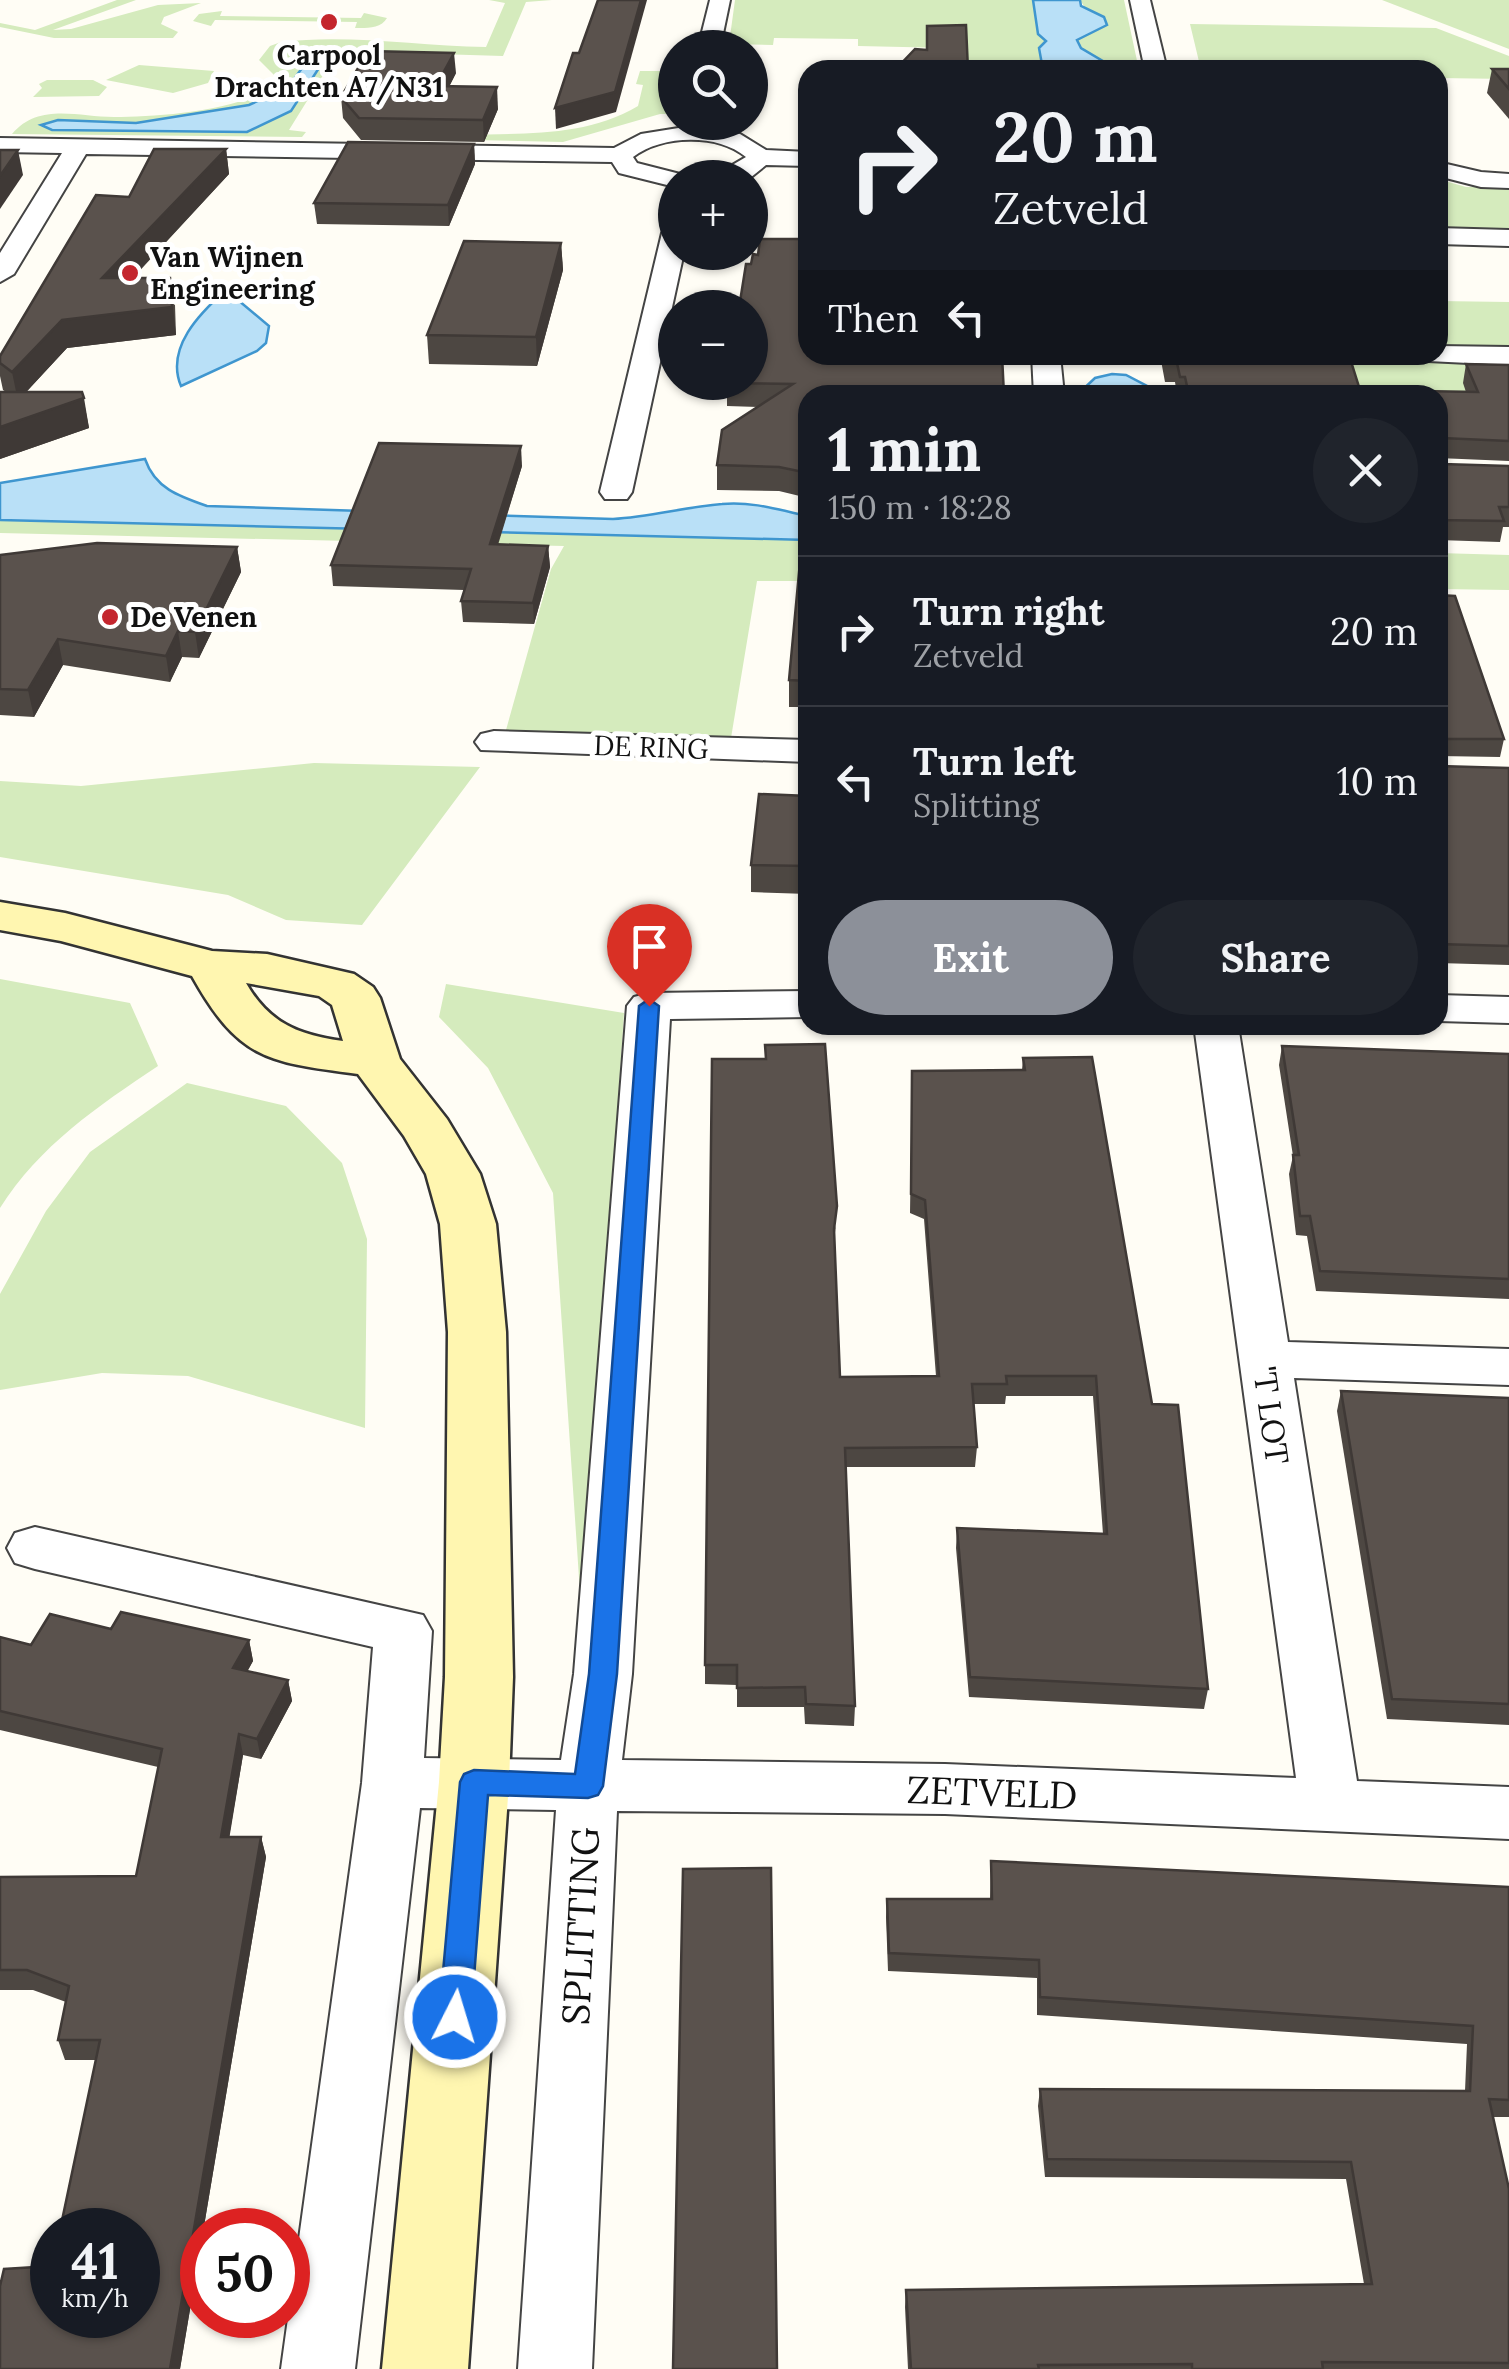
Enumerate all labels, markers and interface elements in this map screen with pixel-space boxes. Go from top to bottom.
marker: Carpool Drachten A7/N31 [318,11,340,33]
map controls [658,30,768,400]
button: search [658,30,768,140]
place label: Carpool Drachten A7/N31 [214,37,444,105]
text: 20 m [993,92,1158,181]
icon: right [828,100,958,230]
button: + [658,160,768,270]
text: Zetveld [993,179,1149,236]
place label: Van Wijnen Engineering [150,239,316,307]
marker: Van Wijnen Engineering [119,262,141,284]
button: − [658,290,768,400]
icon: left [939,290,994,345]
text: Then [828,294,919,342]
text: 1 min [828,411,981,487]
button: close [1313,418,1418,523]
text: 150 m · 18:28 [828,487,1012,528]
text: Turn right [913,587,1104,635]
place label: De Venen [130,599,257,635]
icon: right [828,604,883,659]
marker: De Venen [99,606,121,628]
text: 20 m [1330,607,1418,655]
text: Zetveld [913,635,1024,676]
street label: DE RING [593,727,709,767]
text: Turn left [913,737,1076,785]
icon: left [828,754,883,809]
text: 10 m [1337,757,1418,805]
text: Splitting [913,785,1039,826]
button: Exit [828,900,1113,1015]
button: Share [1133,900,1418,1015]
pin [607,904,692,1007]
icon: arrive [622,919,677,974]
street label: 'T LOT [1244,1363,1298,1467]
street label: ZETVELD [906,1765,1078,1819]
street label: SPLITTING [551,1826,609,2026]
position arrow [403,1965,507,2069]
speed limit sign: 50 [180,2208,310,2338]
text: 41 [71,2229,119,2293]
text: km/h [61,2282,129,2314]

